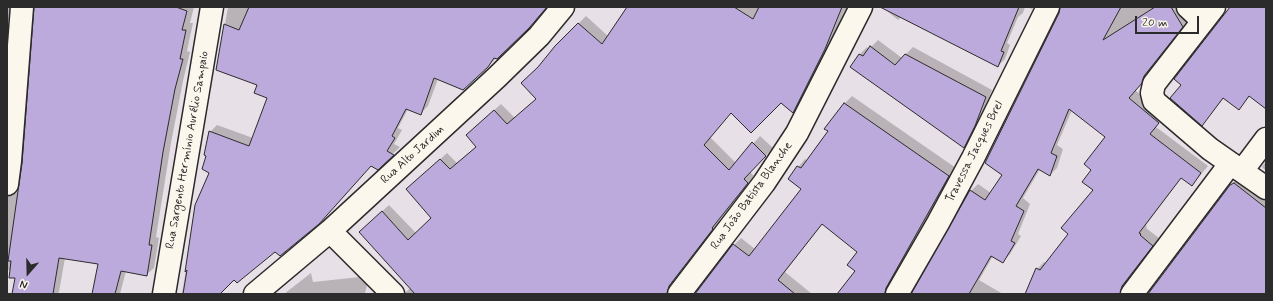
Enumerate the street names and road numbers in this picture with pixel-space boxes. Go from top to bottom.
street label: Rua Sargento Hermínio Aurélio Sampaio [163,50,213,250]
street label: Travessa Jacques Brel [943,99,1007,205]
street label: Rua Alto Jardim [378,123,448,187]
street label: Rua João Batista Blanche [708,139,796,253]

